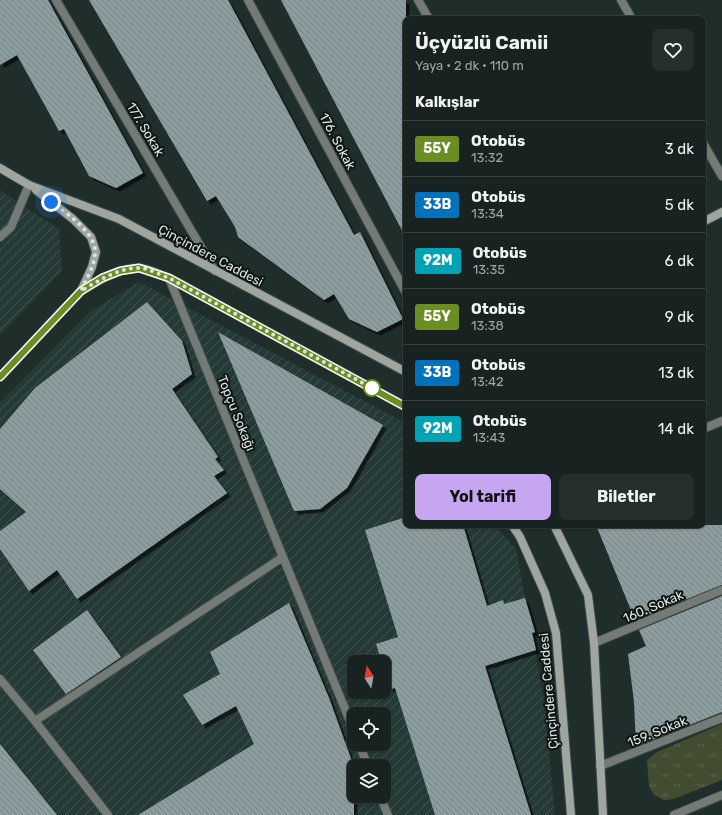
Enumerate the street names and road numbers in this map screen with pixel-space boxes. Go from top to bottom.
street label: 177. Sokak [124,99,168,159]
street label: 176. Sokak [316,110,359,172]
street label: Çinçindere Caddesi [156,221,266,289]
street label: Topçu Sokağı [214,373,258,453]
street label: 160. Sokak [621,587,686,626]
street label: Çinçindere Caddesi [536,632,561,750]
street label: 159. Sokak [625,713,689,750]

